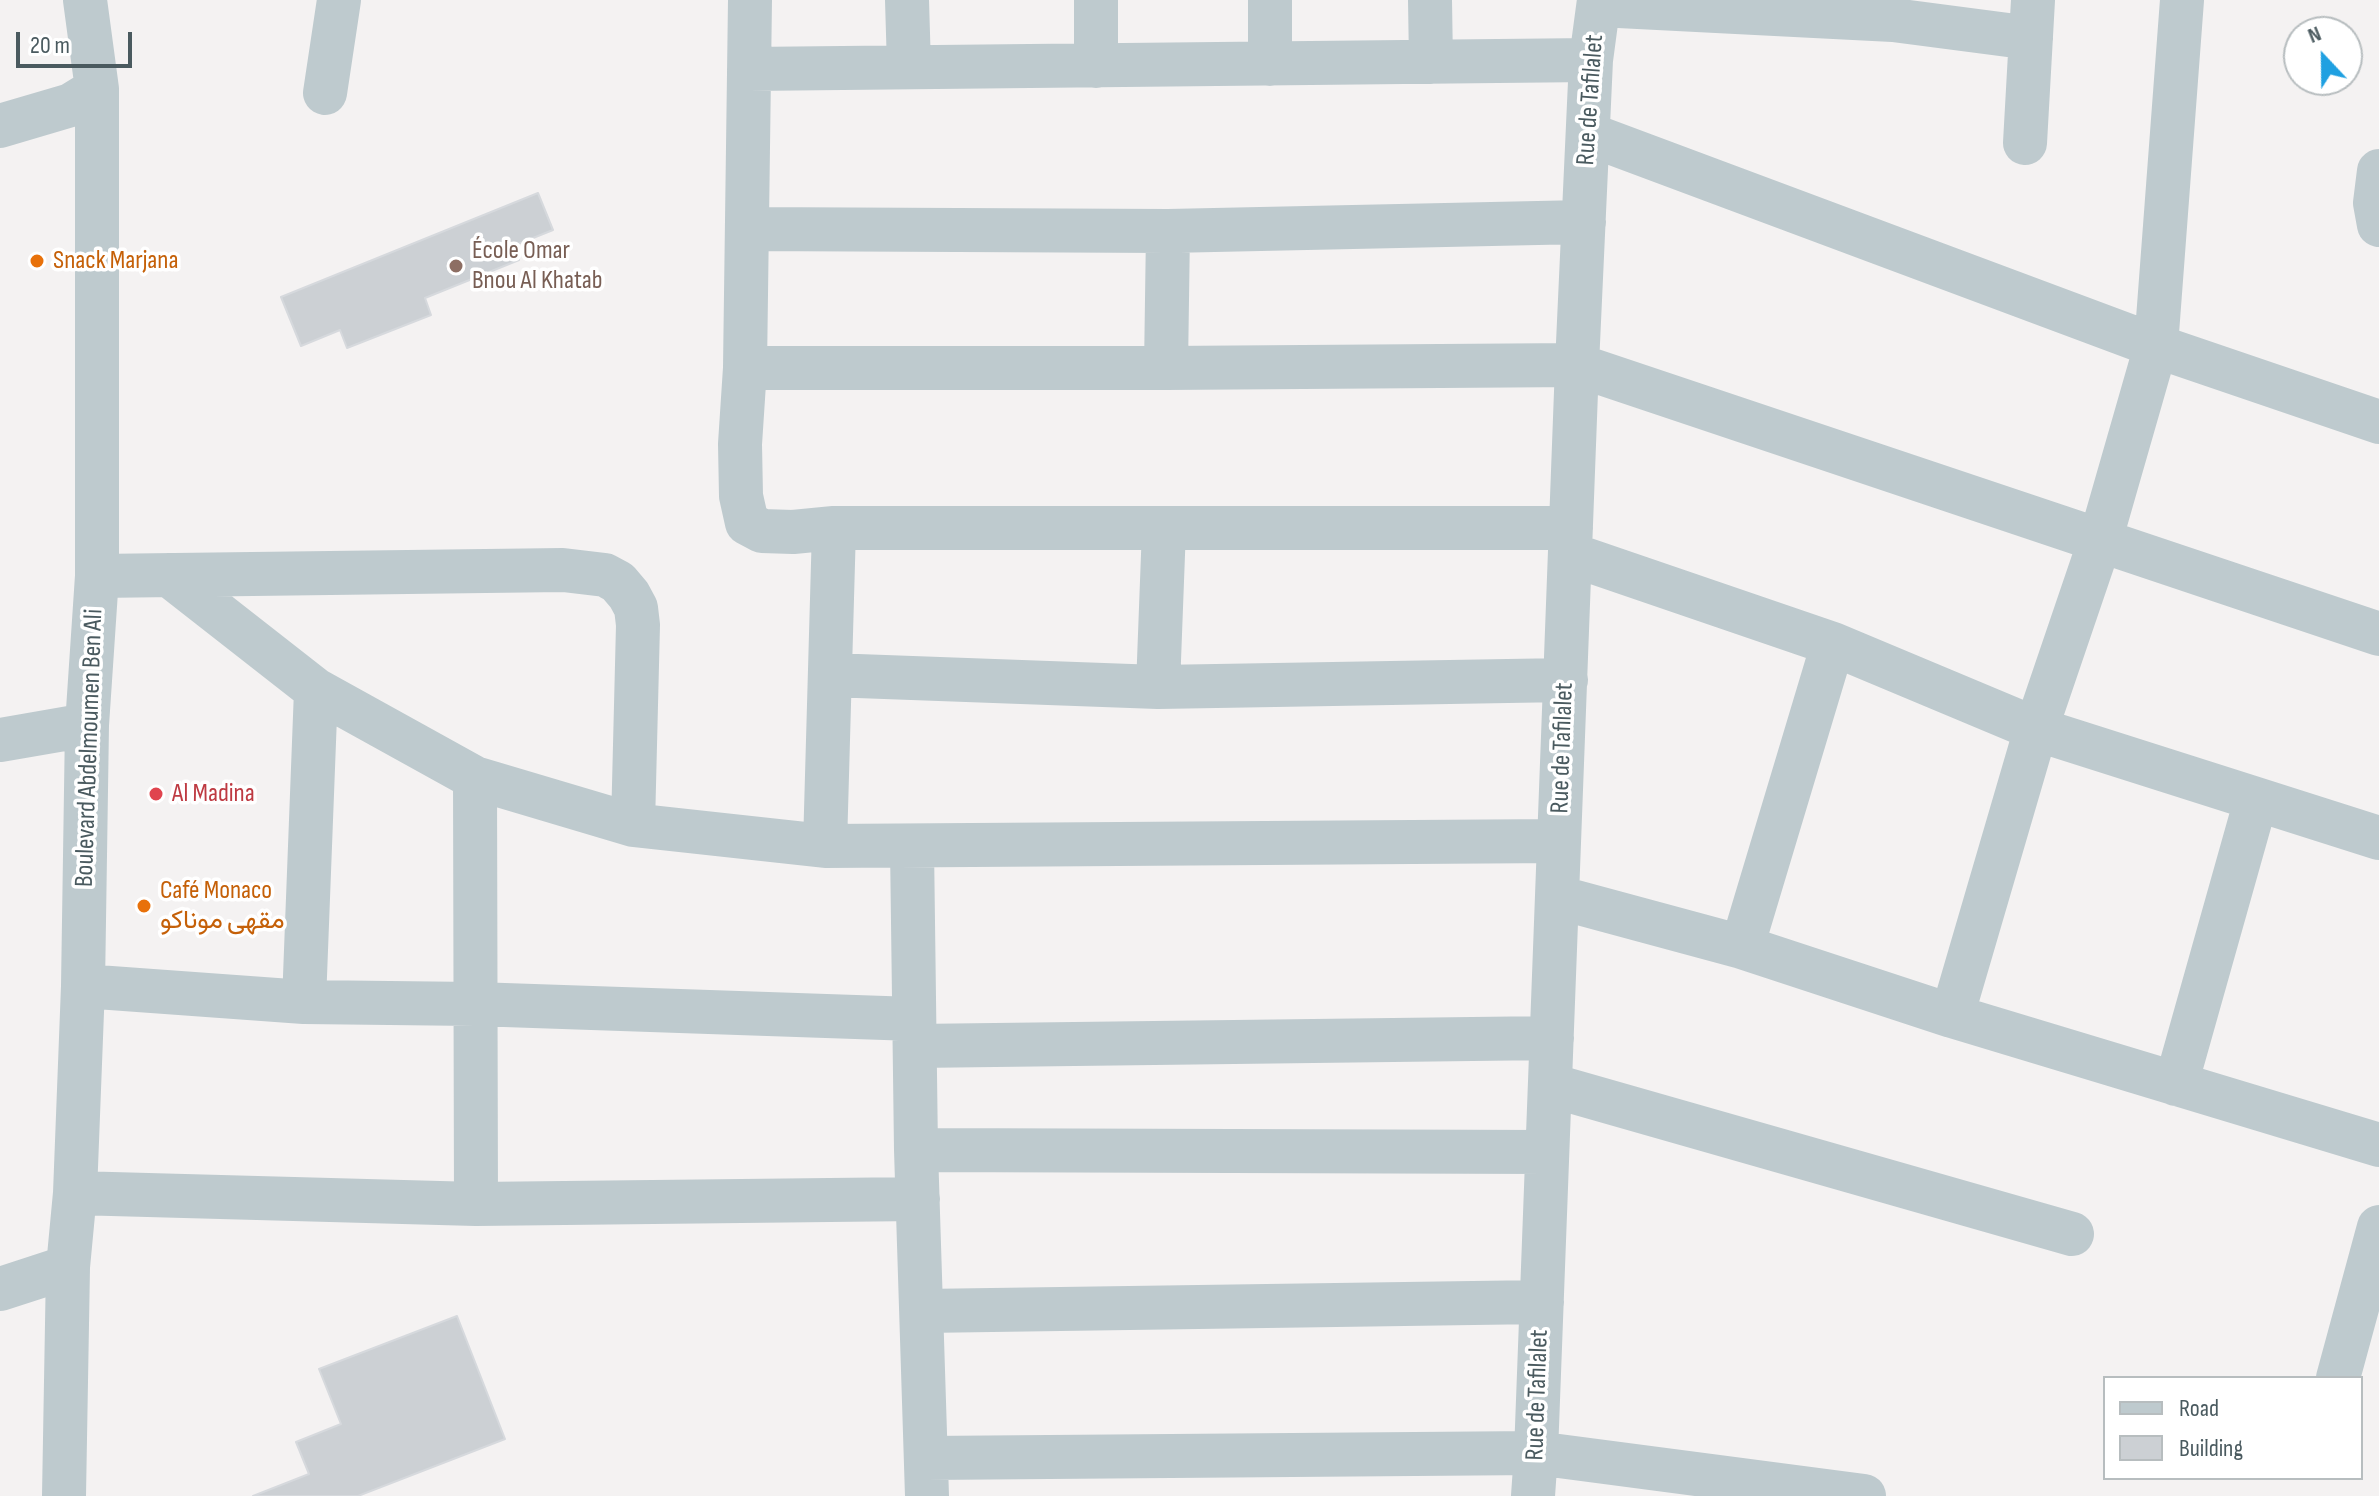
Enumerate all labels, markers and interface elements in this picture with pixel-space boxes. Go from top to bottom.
scale bar [20,16,136,66]
north arrow [2283,16,2363,96]
text: N [2304,20,2325,50]
text: 20 m [30,31,70,60]
street label: Rue de Tafilalet [1571,34,1611,166]
place label: École Omar Bnou Al Khatab [472,235,602,296]
place label: Snack Marjana [53,245,178,277]
marker: Snack Marjana [28,252,46,270]
marker: École Omar Bnou Al Khatab [447,257,465,275]
street label: Boulevard Abdelmoumen Ben Ali [70,608,110,888]
street label: Rue de Tafilalet [1545,682,1581,814]
place label: Al Madina [172,778,255,810]
marker: Al Madina [147,785,165,803]
place label: Café Monaco مقهى موناكو [160,875,285,936]
marker: Café Monaco مقهى موناكو [135,897,153,915]
street label: Rue de Tafilalet [1520,1329,1556,1461]
legend [2103,1376,2363,1480]
text: Road [2179,1394,2219,1423]
text: Building [2179,1434,2243,1463]

